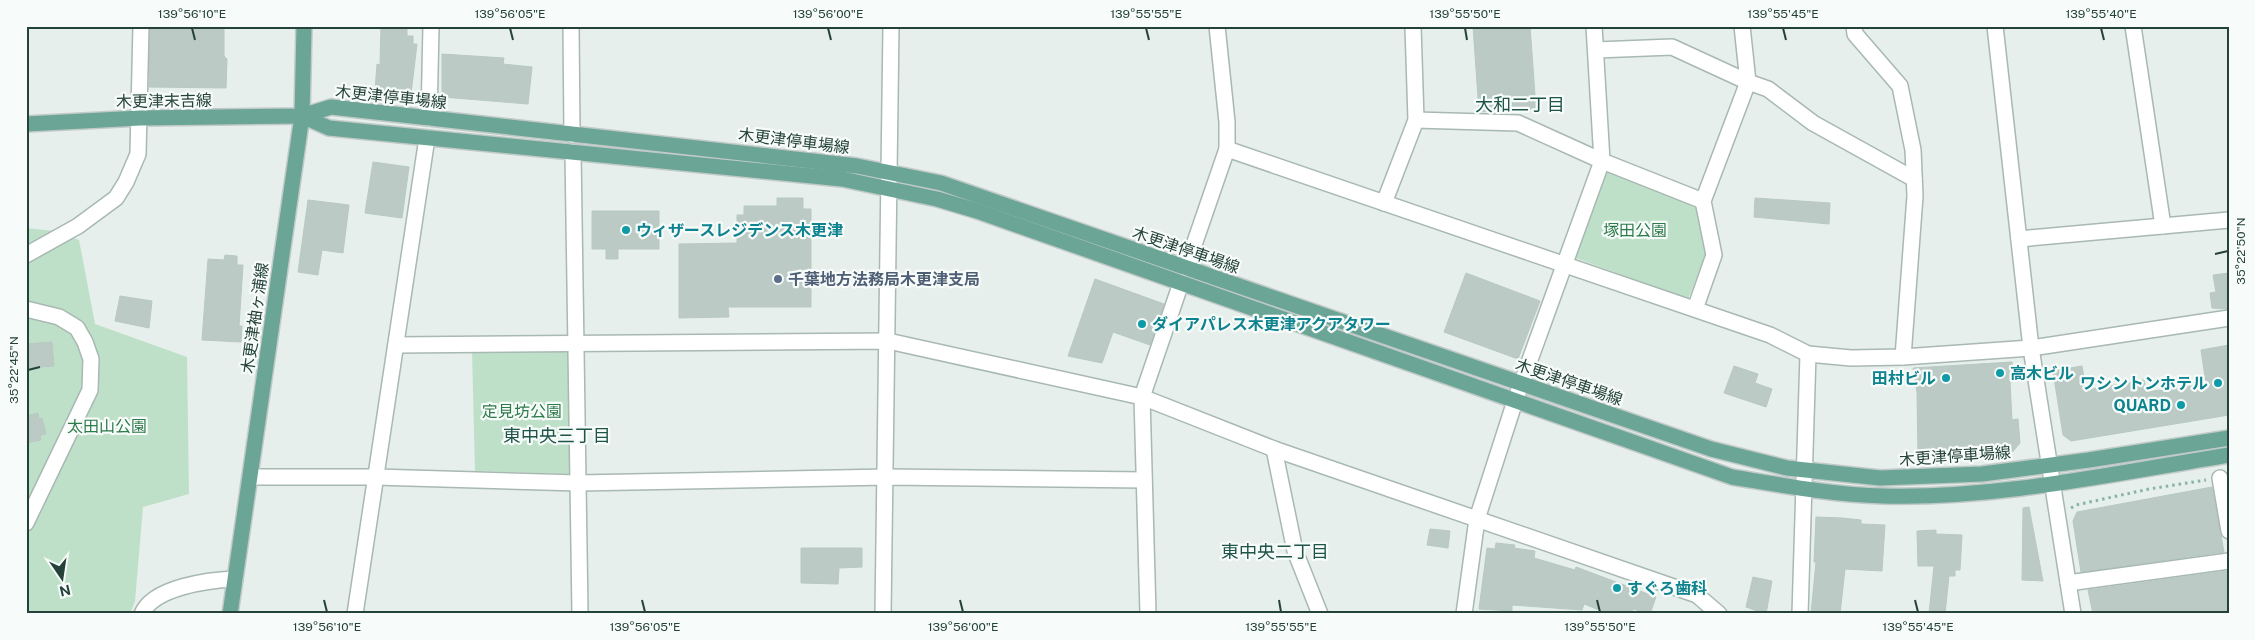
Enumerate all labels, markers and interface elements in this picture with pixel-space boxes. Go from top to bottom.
text: 139°56'10"E [158,7,226,21]
text: 139°56'05"E [474,7,546,21]
text: 139°56'00"E [793,7,863,21]
text: 139°55'55"E [1110,7,1182,21]
text: 139°55'50"E [1429,7,1501,21]
text: 139°55'45"E [1747,7,1819,21]
text: 139°55'40"E [2065,7,2137,21]
street label: 木更津停車場線 [334,82,448,112]
street label: 木更津末吉線 [116,91,212,111]
district label: 大和二丁目 [1475,94,1565,115]
street label: 木更津停車場線 [737,125,851,157]
text: 35°22'50"N [2234,217,2248,285]
place label: ウィザースレジデンス木更津 [636,221,843,240]
park label: 塚田公園 [1603,221,1667,240]
street label: 木更津停車場線 [1130,223,1242,277]
marker: ウィザースレジデンス木更津 [620,224,632,236]
street label: 木更津袖ヶ浦線 [238,261,272,375]
place label: 千葉地方法務局木更津支局 [788,270,980,289]
marker: 千葉地方法務局木更津支局 [772,273,784,285]
place label: ダイアパレス木更津アクアタワー [1152,315,1391,334]
marker: ダイアパレス木更津アクアタワー [1136,318,1148,330]
text: 35°22'45"N [7,336,21,404]
street label: 木更津停車場線 [1513,355,1625,409]
place label: 高木ビル [2010,364,2074,383]
marker: 高木ビル [1994,367,2006,379]
place label: 田村ビル [1872,369,1936,388]
marker: 田村ビル [1940,372,1952,384]
place label: ワシントンホテル [2080,374,2208,393]
marker: ワシントンホテル [2212,377,2224,389]
place label: QUARD [2114,396,2171,415]
marker: QUARD [2175,399,2187,411]
park label: 定見坊公園 [482,402,562,421]
park label: 太田山公園 [67,417,147,436]
district label: 東中央三丁目 [503,425,611,446]
street label: 木更津停車場線 [1898,443,2012,469]
district label: 東中央二丁目 [1221,541,1329,562]
north arrow [38,552,88,602]
place label: すぐろ歯科 [1627,579,1707,598]
text: N [58,582,72,600]
marker: すぐろ歯科 [1611,582,1623,594]
text: 139°56'10"E [293,620,361,634]
text: 139°56'05"E [609,620,681,634]
text: 139°56'00"E [928,620,998,634]
text: 139°55'55"E [1245,620,1317,634]
text: 139°55'50"E [1564,620,1636,634]
text: 139°55'45"E [1882,620,1954,634]

